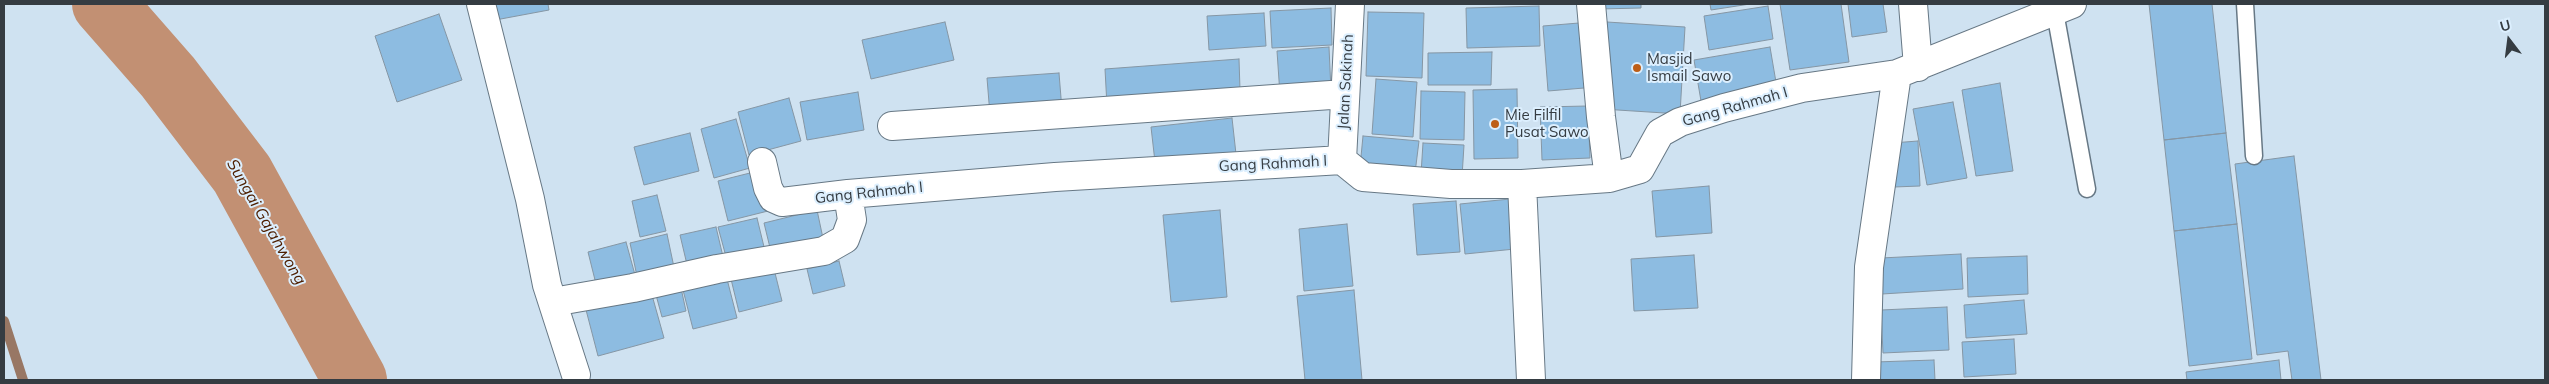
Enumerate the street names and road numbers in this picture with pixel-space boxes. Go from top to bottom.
street label: Jalan Sakinah [1335,34,1357,130]
street label: Gang Rahmah I [1680,83,1790,131]
street label: Gang Rahmah I [1218,152,1328,176]
street label: Gang Rahmah I [814,178,924,208]

